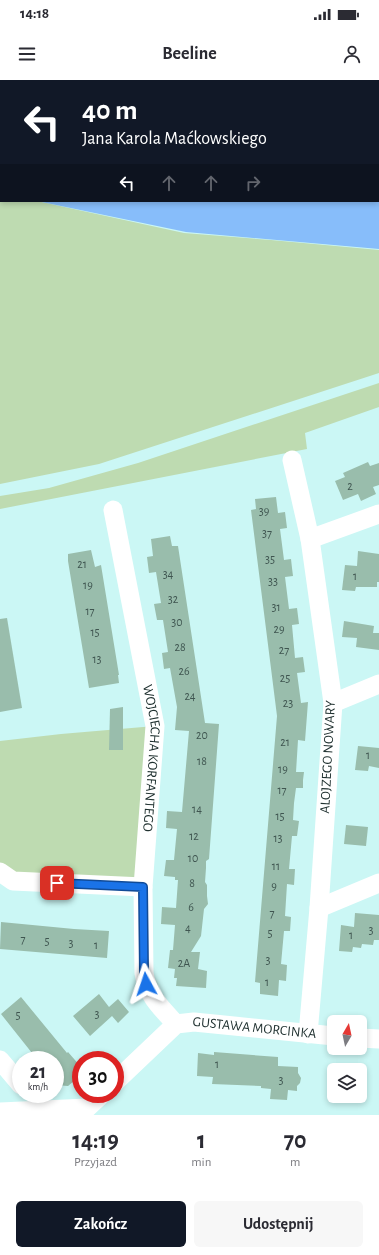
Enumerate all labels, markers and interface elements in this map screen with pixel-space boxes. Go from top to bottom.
text: 14:18 [20,6,49,21]
icon: menu [16,43,38,65]
icon: person [341,43,363,65]
text: Beeline [162,45,217,63]
icon: left [16,96,68,148]
text: 40 m [82,97,138,125]
text: Jana Karola Maćkowskiego [82,130,267,148]
icon: left [116,172,138,194]
icon: ahead [158,172,180,194]
icon: ahead [200,172,222,194]
icon: right [242,172,264,194]
house number: 2 [347,480,353,492]
house number: 39 [259,505,270,517]
house number: 37 [262,527,272,539]
house number: 35 [265,553,275,565]
house number: 21 [77,558,87,570]
house number: 34 [163,568,174,580]
house number: 1 [353,570,357,582]
house number: 33 [268,575,278,587]
house number: 19 [83,579,93,591]
house number: 32 [168,593,179,605]
house number: 31 [271,601,281,613]
house number: 17 [85,605,95,617]
house number: 30 [171,616,183,628]
house number: 29 [273,623,285,635]
house number: 15 [90,626,100,638]
house number: 28 [174,641,186,653]
house number: 27 [279,644,289,656]
house number: 13 [92,653,102,665]
house number: 26 [178,665,190,677]
house number: 25 [280,672,290,684]
street label: WOJCIECHA KORFANTEGO [140,683,162,832]
house number: 24 [184,690,196,702]
house number: 23 [283,697,293,709]
street label: ALOJZEGO NOWARY [318,700,338,814]
house number: 20 [196,729,208,741]
house number: 21 [280,736,290,748]
house number: 1 [366,749,370,761]
house number: 18 [197,755,207,767]
house number: 19 [278,763,288,775]
house number: 17 [277,784,287,796]
house number: 14 [192,803,202,815]
house number: 15 [275,810,285,822]
house number: 12 [189,830,199,842]
house number: 13 [273,832,283,844]
house number: 10 [188,852,198,864]
house number: 11 [272,860,280,872]
pin [40,866,74,900]
icon: arrive [46,872,68,894]
house number: 8 [189,877,195,889]
house number: 9 [271,880,277,892]
house number: 6 [188,901,194,913]
house number: 7 [269,907,275,919]
house number: 4 [185,922,191,934]
house number: 3 [369,924,374,936]
house number: 5 [267,927,273,939]
house number: 1 [349,929,353,941]
house number: 7 [20,933,26,945]
house number: 5 [44,935,50,947]
house number: 3 [69,937,74,949]
house number: 1 [94,939,98,951]
house number: 3 [266,954,271,966]
house number: 2A [178,957,190,969]
position arrow [125,963,167,1005]
house number: 1 [265,976,269,988]
house number: 3 [95,1008,100,1020]
house number: 5 [15,1009,21,1021]
street label: GUSTAWA MORCINKA [192,1015,317,1041]
north arrow [327,1015,367,1055]
map controls [327,1015,367,1103]
speed limit sign: 30 [72,1051,124,1103]
house number: 1 [215,1058,219,1070]
text: 21 [30,1062,46,1082]
button: layers [327,1063,367,1103]
house number: 3 [279,1074,284,1086]
text: km/h [28,1082,48,1092]
text: 14:19 [72,1129,119,1153]
text: 1 [197,1129,206,1153]
text: 70 [284,1129,307,1153]
text: Przyjazd [74,1156,117,1169]
text: min [191,1156,211,1169]
text: m [290,1156,300,1169]
button: Zakończ [16,1201,186,1247]
button: Udostępnij [194,1201,363,1247]

